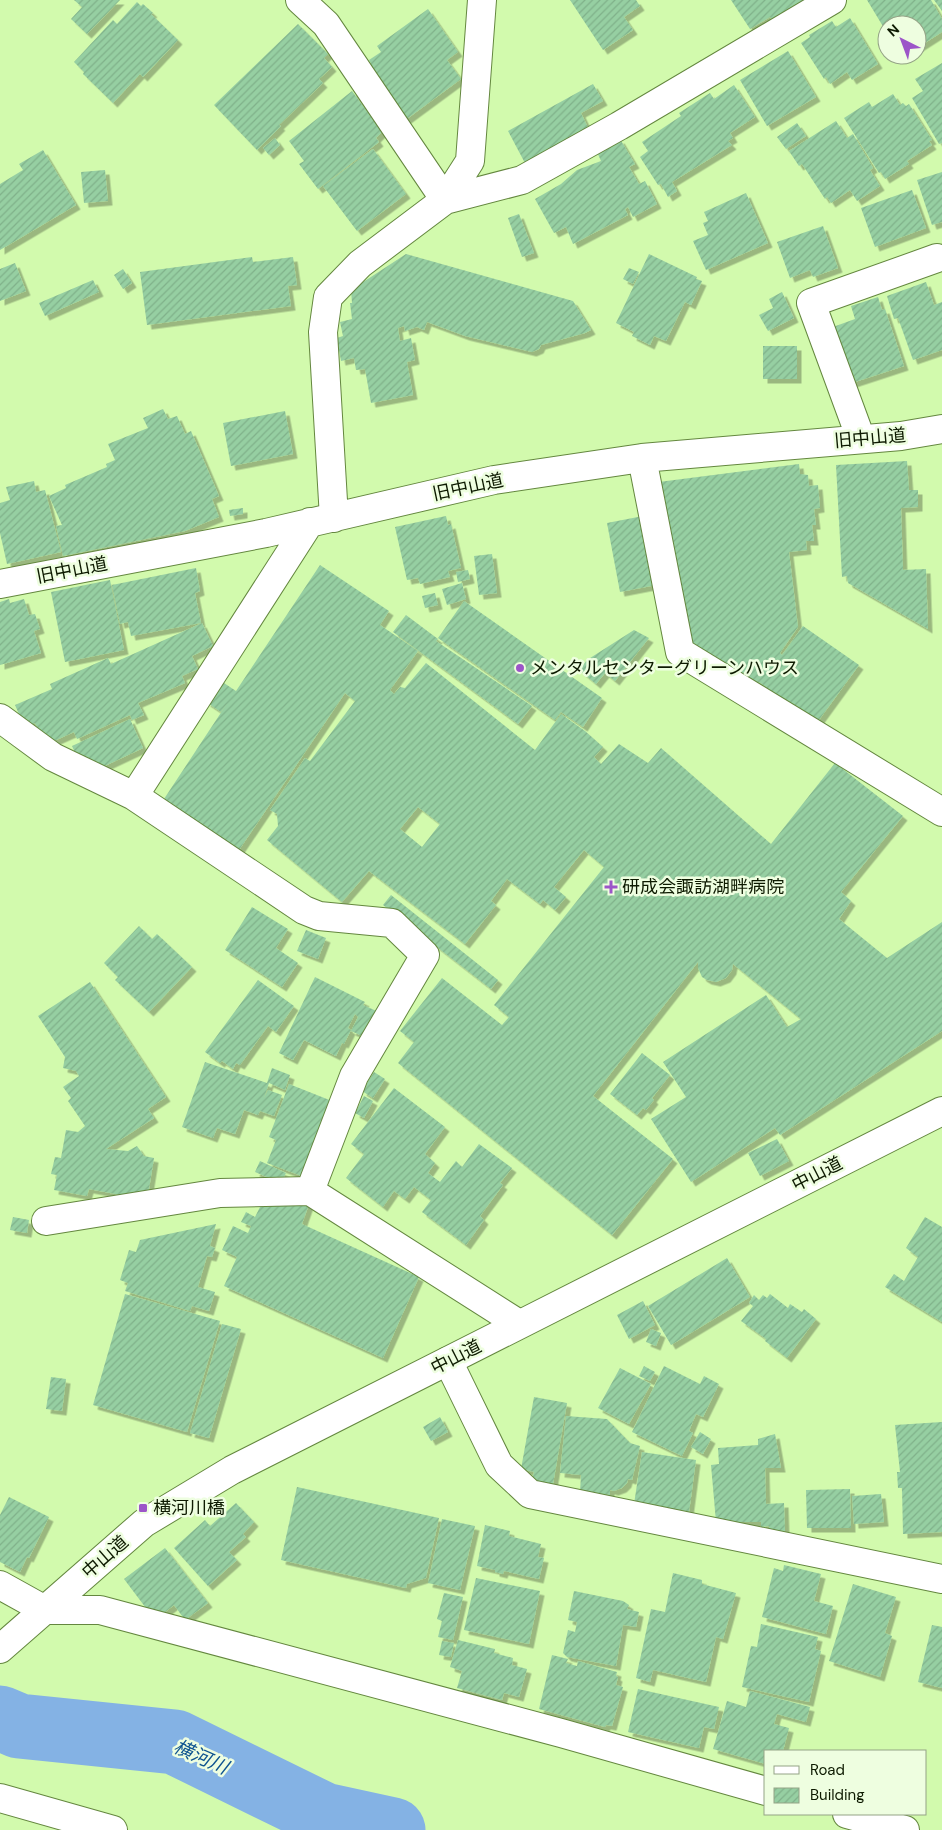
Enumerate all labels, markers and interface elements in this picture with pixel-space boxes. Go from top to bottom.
north arrow [877,15,927,65]
text: N [883,20,903,40]
street label: 旧中山道 [833,423,907,453]
street label: 旧中山道 [430,468,506,506]
street label: 旧中山道 [34,551,110,589]
place label: メンタルセンターグリーンハウス [530,656,799,680]
marker: メンタルセンターグリーンハウス [514,662,526,674]
place label: 研成会諏訪湖畔病院 [622,875,784,899]
marker: 研成会諏訪湖畔病院 [604,880,618,894]
street label: 中山道 [787,1151,847,1197]
street label: 中山道 [426,1334,486,1380]
place label: 横河川橋 [153,1496,225,1520]
marker: 横河川橋 [137,1502,149,1514]
street label: 中山道 [77,1530,133,1584]
water label: 横河川 [170,1734,234,1781]
legend [764,1750,927,1815]
text: Road [810,1760,845,1780]
text: Building [810,1785,865,1805]

